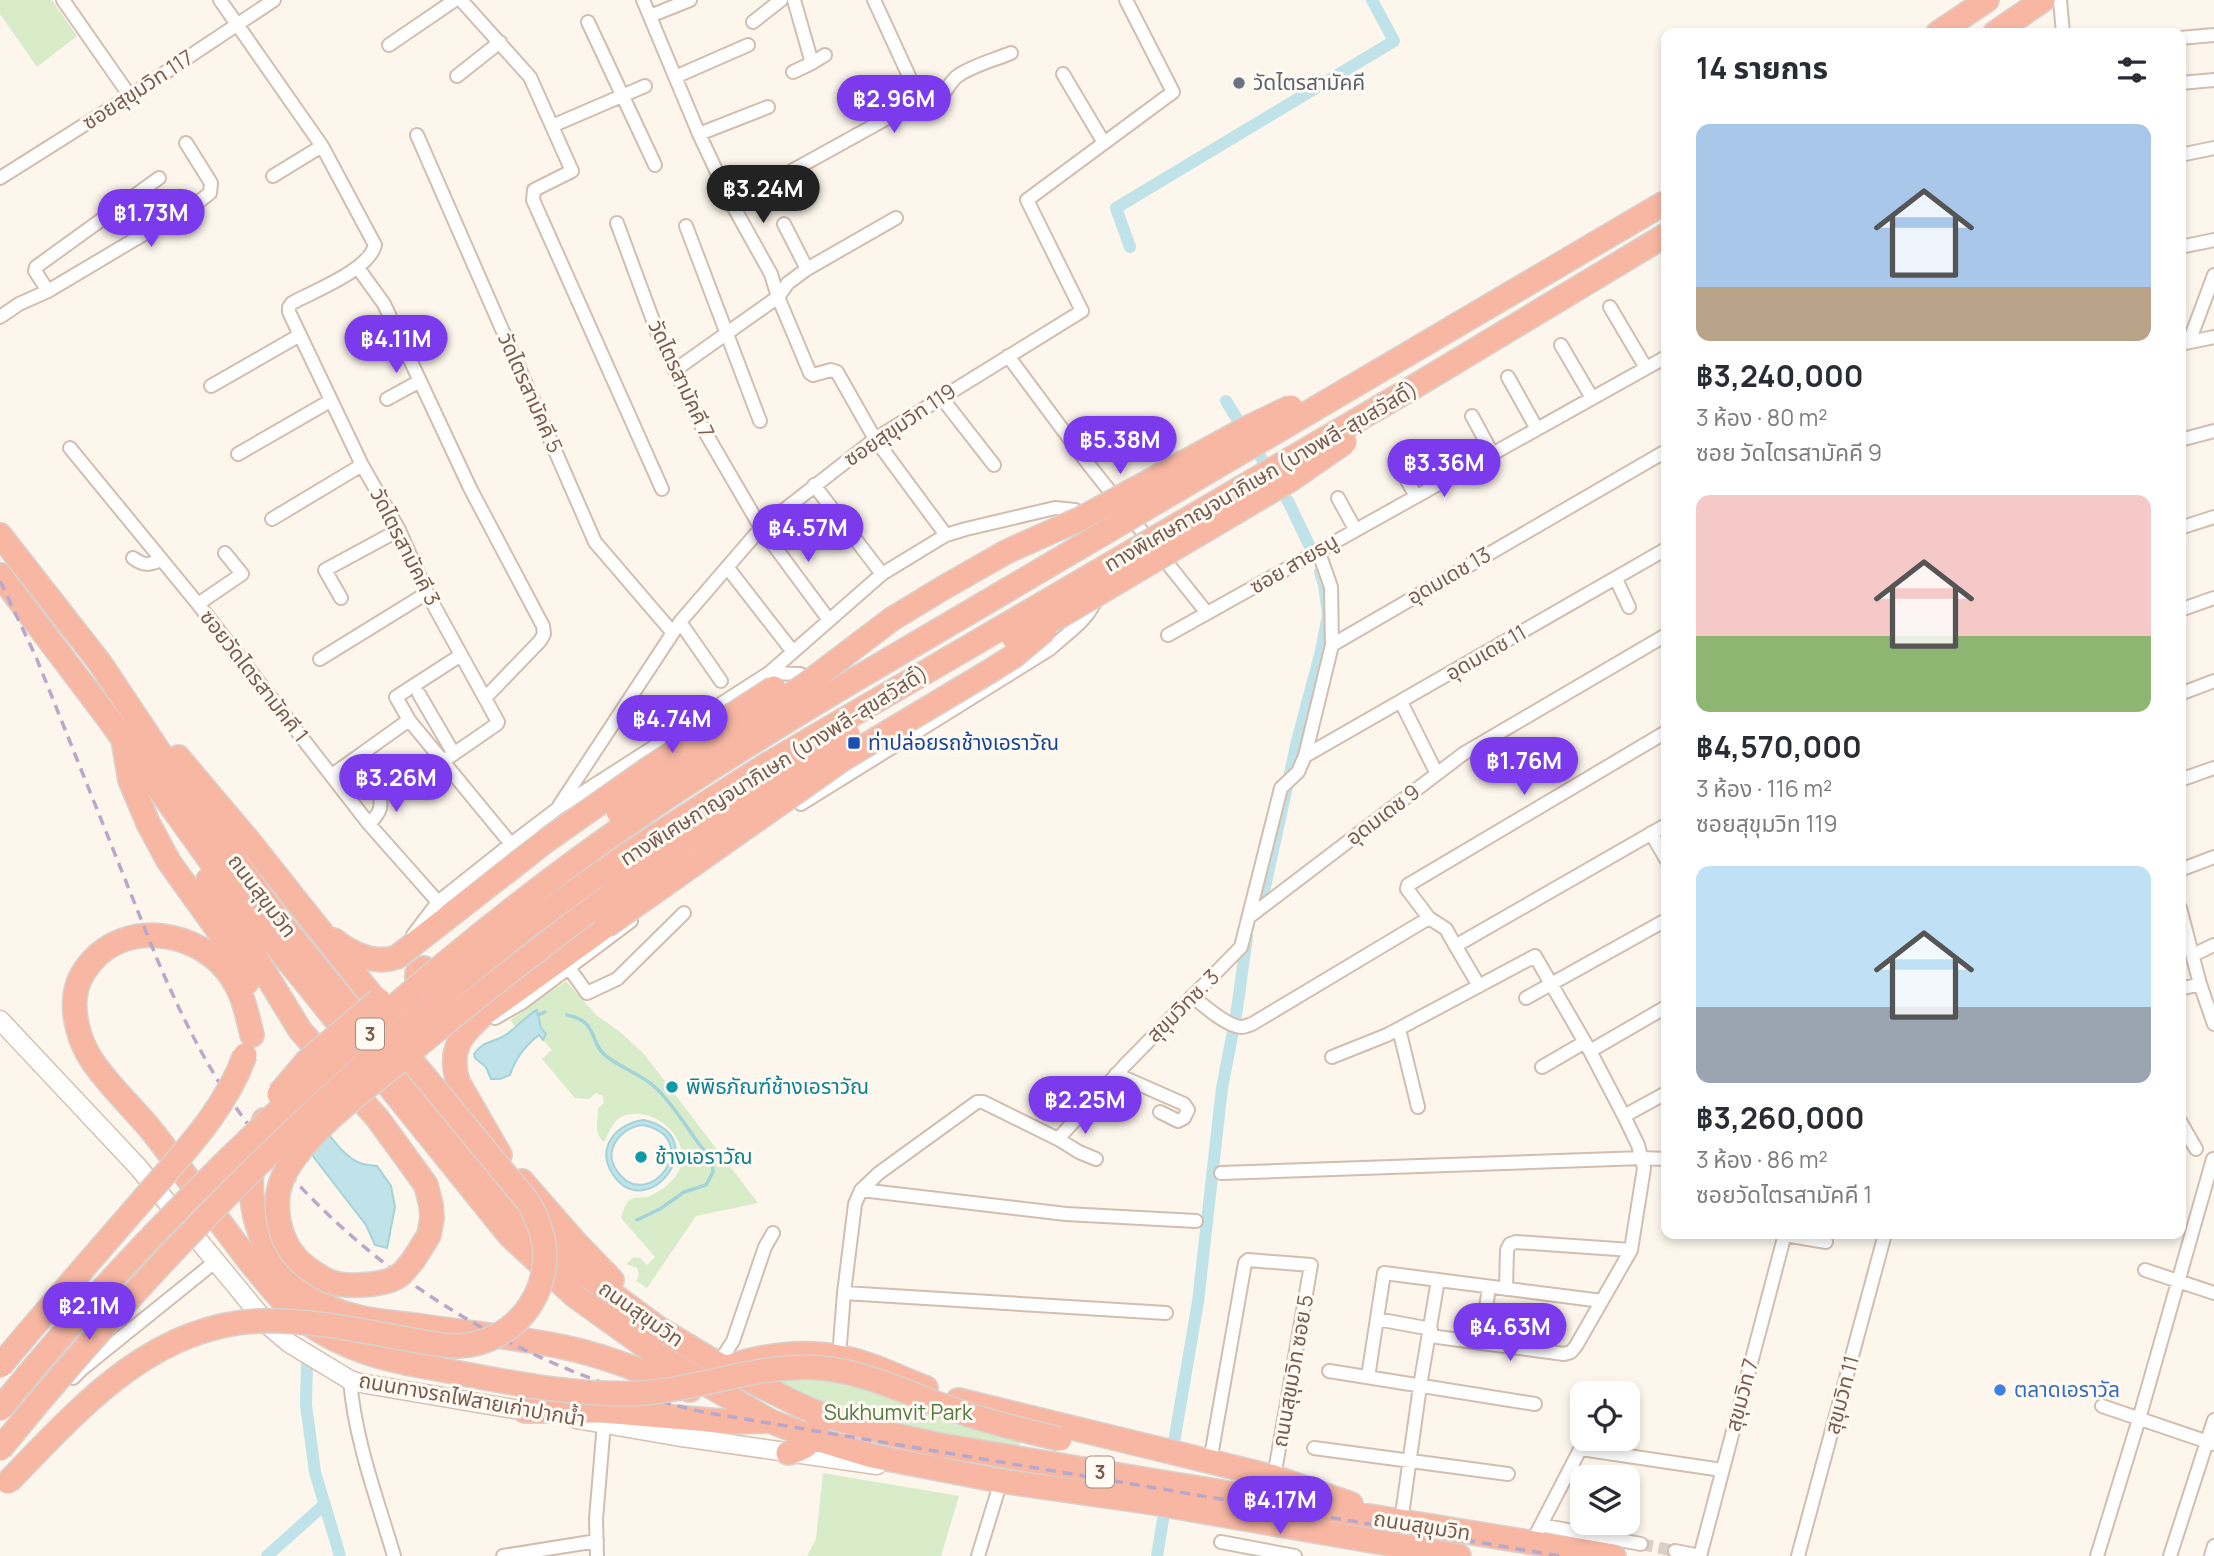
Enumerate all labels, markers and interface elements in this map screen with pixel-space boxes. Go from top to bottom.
street label: ซอยสุขุมวิท 117 [77,43,198,135]
text: 14 รายการ [1696,47,1828,88]
icon: filters [2113,51,2151,89]
place label: วัดไตรสามัคคี [1253,68,1365,96]
marker: วัดไตรสามัคคี [1231,75,1247,91]
pin: ฿2.96M [837,76,951,135]
text: ฿2.96M [853,82,935,114]
pin: ฿3.24M [706,166,820,225]
icon: home [1861,170,1987,296]
text: ฿3.24M [723,172,803,204]
pin: ฿1.73M [94,190,208,249]
text: ฿1.73M [114,196,188,228]
street label: วัดไตรสามัคคี 7 [642,315,721,442]
pin: ฿4.11M [339,316,453,375]
text: ฿4.11M [361,322,431,354]
street label: วัดไตรสามัคคี 5 [492,328,570,457]
text: ฿3,240,000 [1696,355,1864,396]
street label: ทางพิเศษกาญจนาภิเษก (บางพลี-สุขสวัสดิ์) [1098,375,1423,578]
street label: ซอยสุขุมวิท 119 [838,376,961,472]
text: 3 ห้อง · 80 m² [1696,401,1827,433]
pin: ฿5.38M [1063,416,1177,476]
text: ฿5.38M [1080,423,1160,455]
text: ซอย วัดไตรสามัคคี 9 [1696,436,1882,468]
pin: ฿3.36M [1387,440,1501,499]
text: ฿3.36M [1403,446,1485,478]
street label: วัดไตรสามัคคี 3 [364,483,447,610]
pin: ฿4.57M [751,504,865,564]
text: ฿4.57M [768,511,848,543]
street label: ซอย สายธนู [1244,527,1343,600]
street label: อุดมเดช 13 [1402,540,1495,610]
icon: home [1861,541,1987,667]
street label: ซอยวัดไตรสามัคคี 1 [194,603,315,747]
street label: อุดมเดช 11 [1440,618,1531,686]
street label: ทางพิเศษกาญจนาภิเษก (บางพลี-สุขสวัสดิ์) [614,658,933,872]
pin: ฿4.74M [615,696,729,755]
text: ฿4.74M [633,702,711,734]
text: ฿4,570,000 [1696,726,1862,767]
place label: ท่าปล่อยรถช้างเอราวัณ [868,728,1059,756]
marker: ท่าปล่อยรถช้างเอราวัณ [846,735,862,751]
pin: ฿1.76M [1467,738,1581,797]
text: ฿1.76M [1486,744,1562,776]
pin: ฿3.26M [339,754,453,814]
text: ฿3.26M [355,761,437,793]
text: 3 ห้อง · 116 m² [1696,772,1832,804]
street label: อุดมเดช 9 [1340,777,1425,851]
text: ซอยสุขุมวิท 119 [1696,807,1838,839]
street label: ถนนสุขุมวิท [222,848,303,943]
icon: home [1861,912,1987,1038]
street label: สุขุมวิทซ. 3 [1140,963,1225,1048]
road number: 3 [356,1018,384,1050]
place label: พิพิธภัณฑ์ช้างเอราวัณ [686,1072,869,1100]
pin: ฿2.25M [1028,1076,1142,1136]
marker: พิพิธภัณฑ์ช้างเอราวัณ [664,1079,680,1095]
text: ฿2.25M [1045,1083,1125,1115]
text: ฿3,260,000 [1696,1097,1865,1138]
place label: ช้างเอราวัณ [655,1142,753,1170]
text: 3 ห้อง · 86 m² [1696,1143,1828,1175]
marker: ช้างเอราวัณ [633,1149,649,1165]
text: ซอยวัดไตรสามัคคี 1 [1696,1178,1872,1210]
street label: ถนนสุขุมวิท [593,1274,690,1353]
pin: ฿2.1M [40,1282,138,1342]
text: ฿2.1M [58,1289,120,1321]
street label: ถนนสุขุมวิท ซอย 5 [1265,1292,1319,1449]
pin: ฿4.63M [1453,1304,1567,1363]
text: ฿4.63M [1469,1310,1551,1342]
street label: สุขุมวิท 11 [1817,1352,1865,1437]
street label: สุขุมวิท 7 [1718,1355,1764,1434]
street label: ถนนทางรถไฟสายเก่าปากน้ำ [357,1365,588,1433]
place label: ตลาดเอราวัล [2014,1375,2120,1403]
map controls [1570,1381,1640,1535]
button: locate [1570,1381,1640,1451]
marker: ตลาดเอราวัล [1992,1382,2008,1398]
park label: Sukhumvit Park [824,1398,973,1426]
road number: 3 [1086,1456,1114,1488]
button: layers [1570,1465,1640,1535]
pin: ฿4.17M [1223,1476,1337,1536]
text: ฿4.17M [1243,1483,1317,1515]
street label: ถนนสุขุมวิท [1372,1504,1473,1546]

